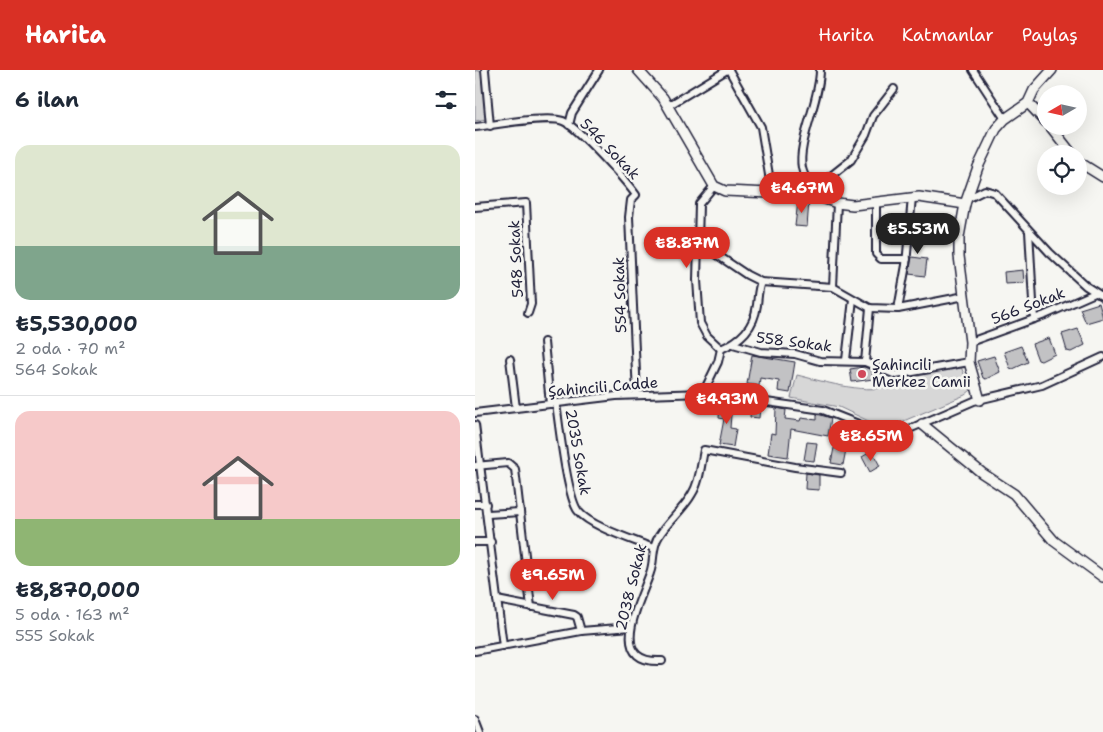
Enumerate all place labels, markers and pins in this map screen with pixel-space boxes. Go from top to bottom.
pin: ₺4.67M [761,172,843,214]
pin: ₺5.53M [877,212,959,255]
pin: ₺8.87M [646,226,728,269]
place label: Şahincili Merkez Camii [872,355,971,392]
marker: Şahincili Merkez Camii [856,368,868,380]
pin: ₺4.93M [686,382,768,425]
pin: ₺8.65M [830,420,912,462]
pin: ₺9.65M [512,558,594,601]

